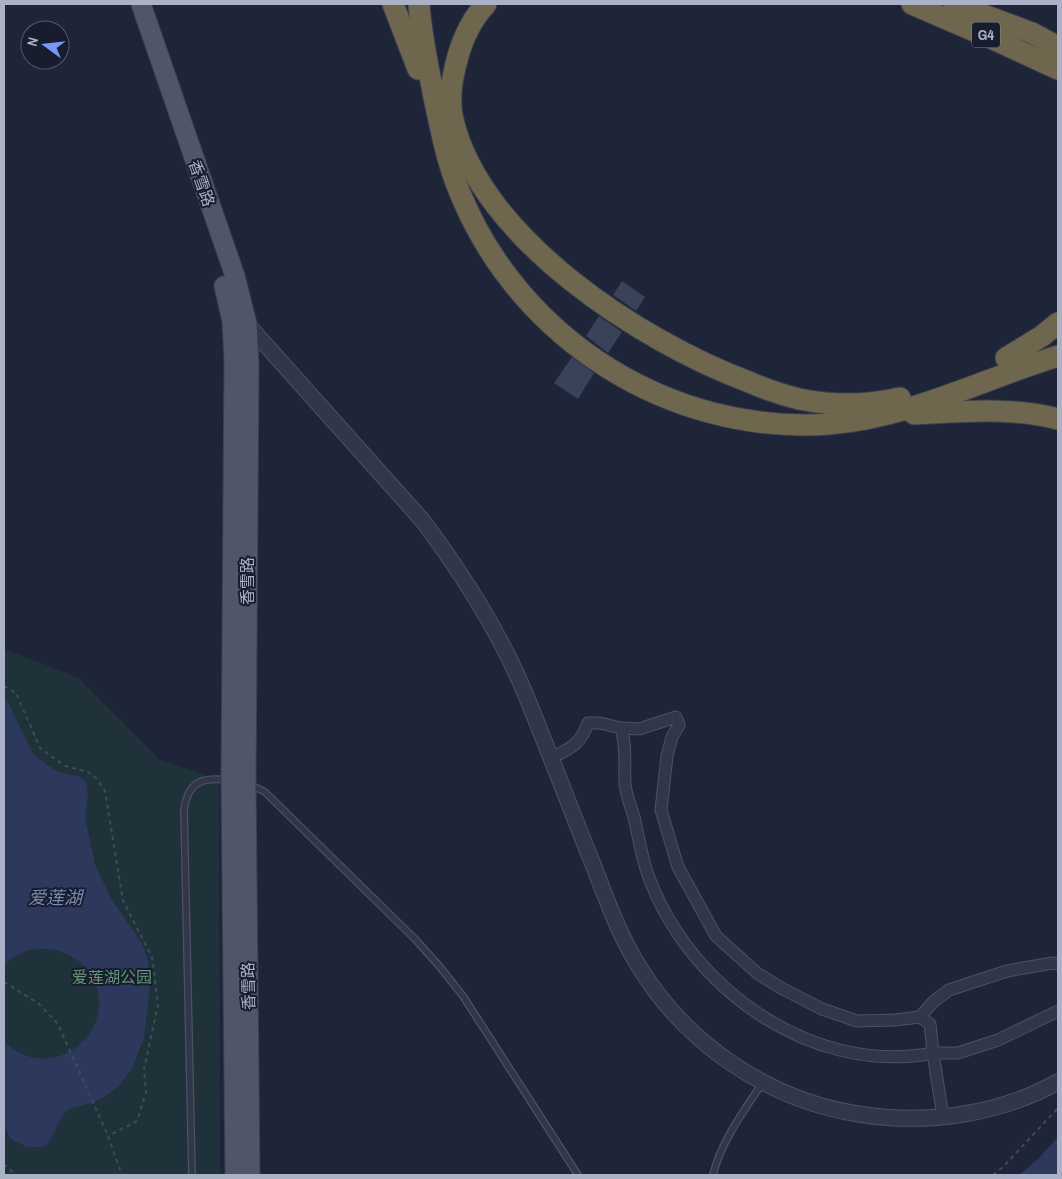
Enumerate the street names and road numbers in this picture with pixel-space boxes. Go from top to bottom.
road number: G4 [972,22,1000,48]
street label: 香雪路 [184,157,220,209]
street label: 香雪路 [236,557,258,605]
street label: 香雪路 [237,962,259,1010]

